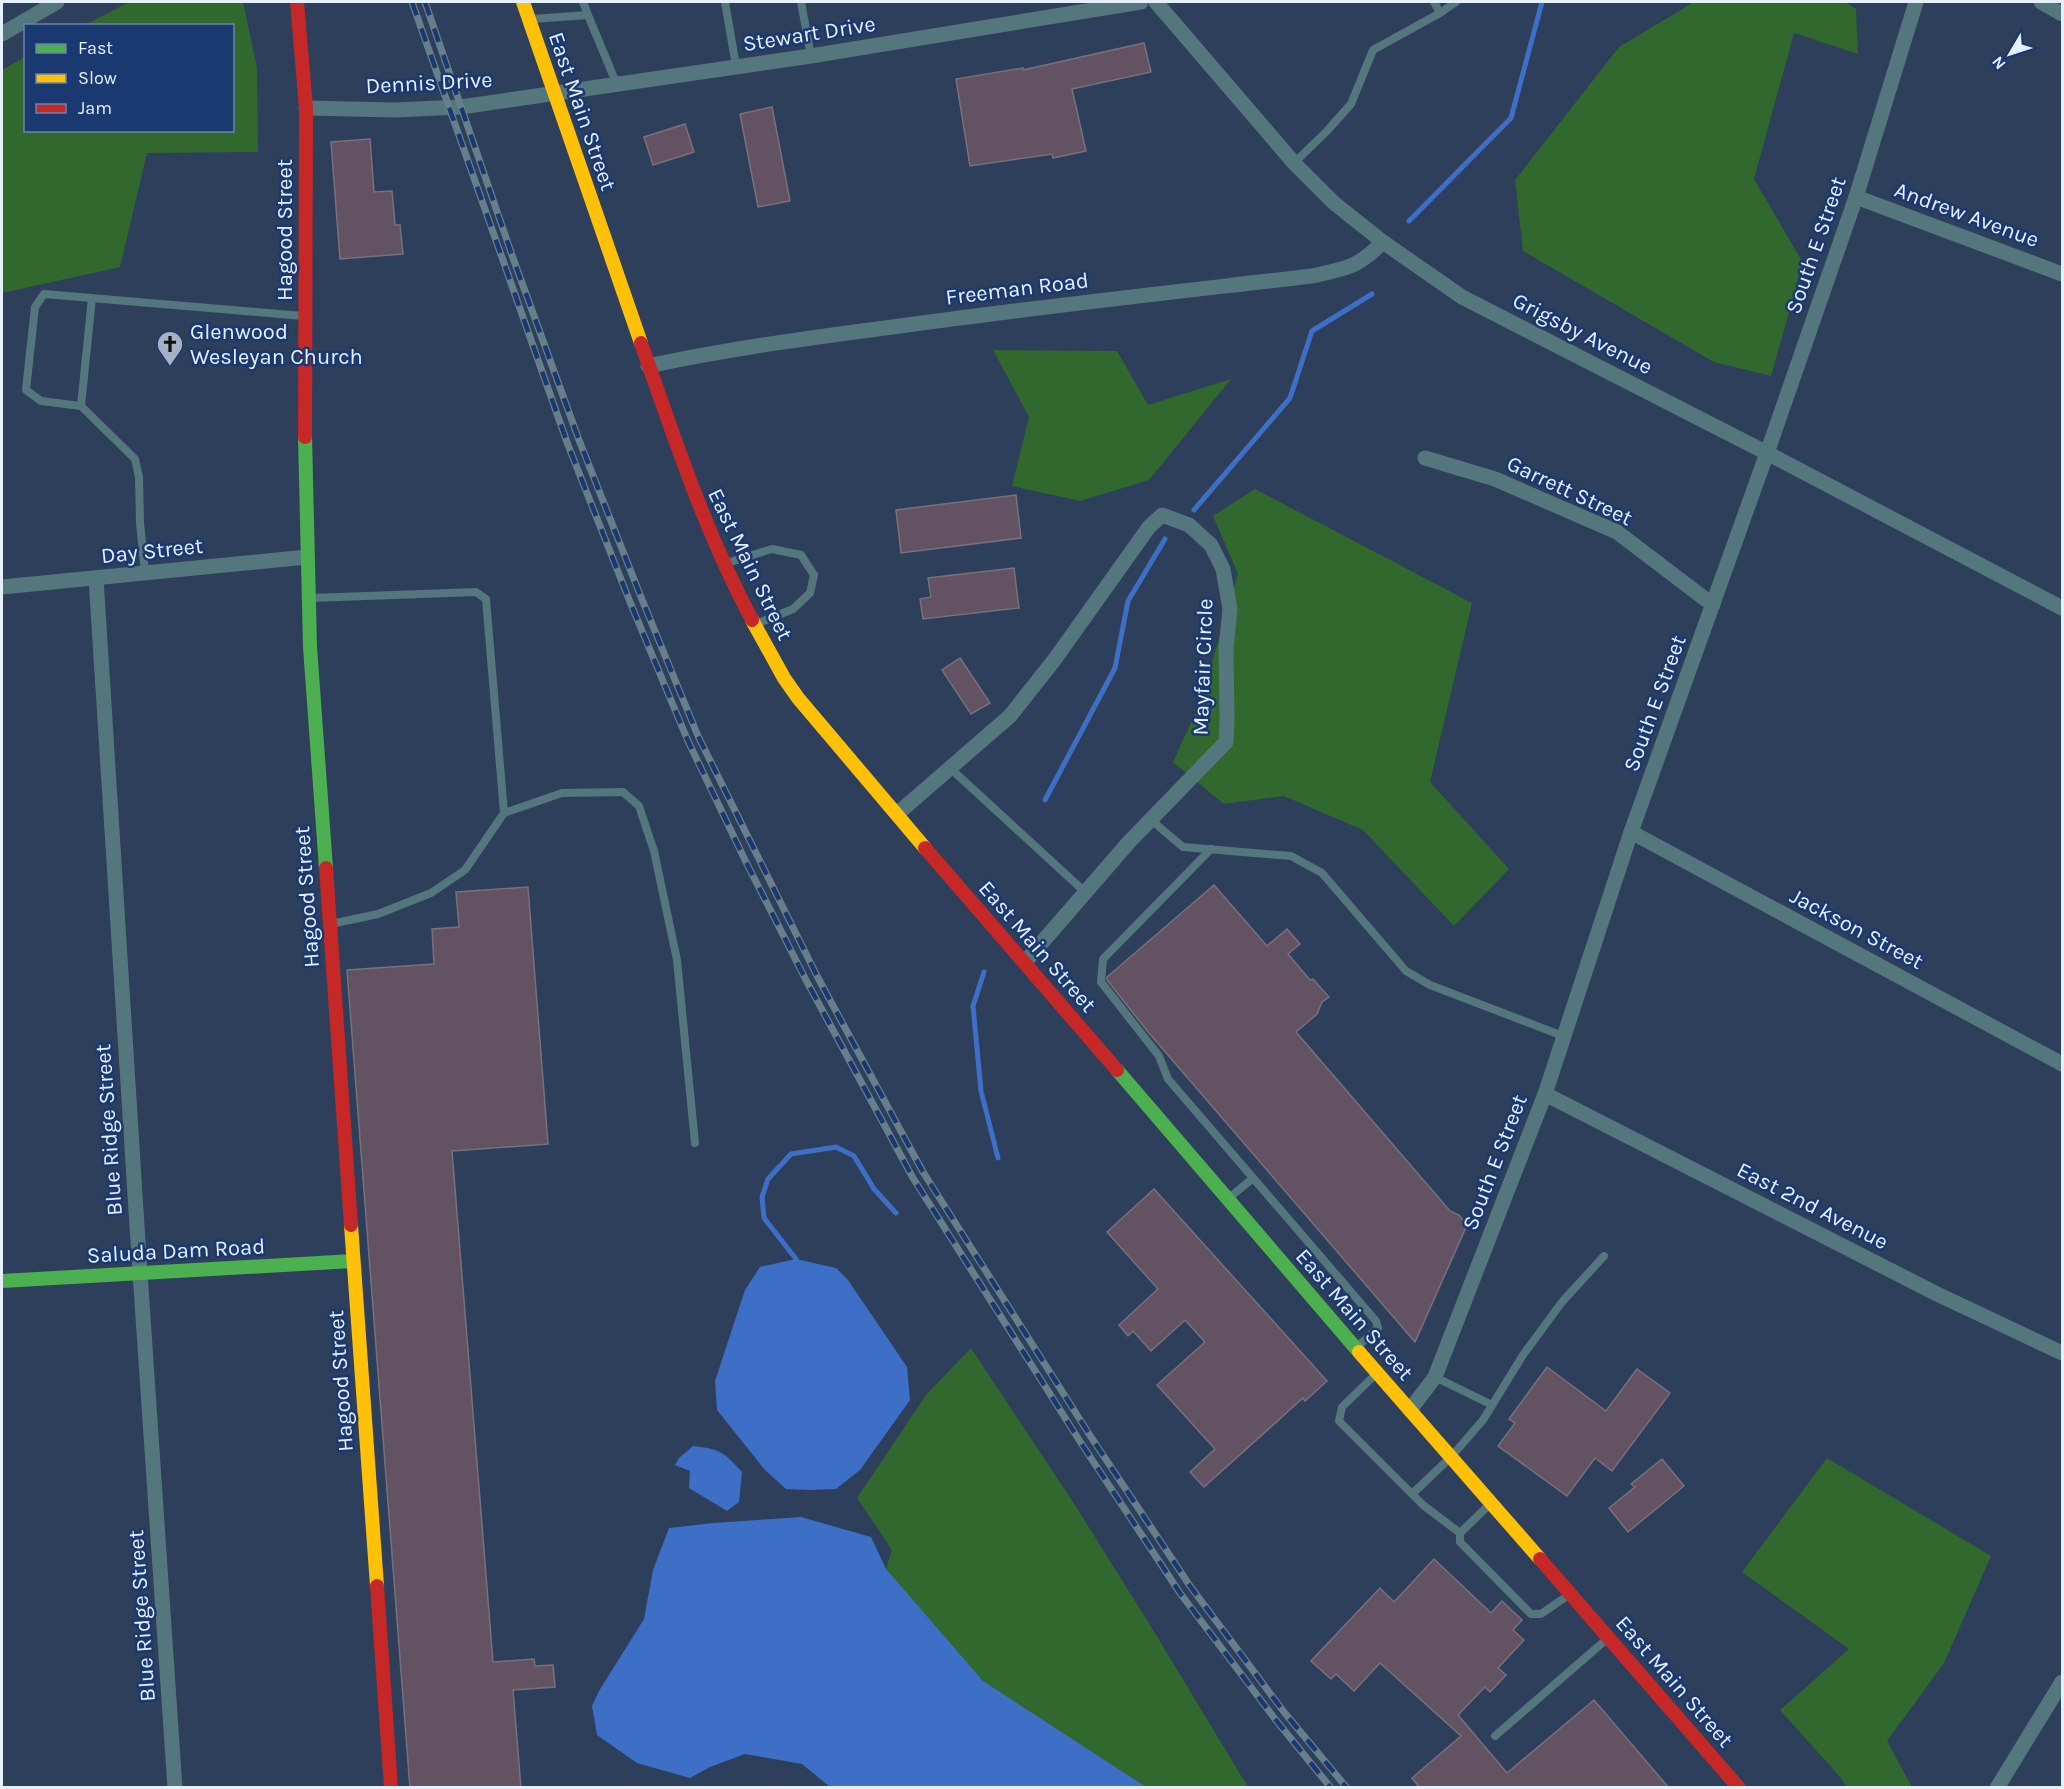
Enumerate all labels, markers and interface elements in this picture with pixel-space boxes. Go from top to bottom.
street label: Stewart Drive [741,11,877,57]
legend [24,24,234,132]
north arrow [1980,24,2040,84]
street label: East Main Street [543,29,621,194]
text: Fast [78,37,113,59]
text: N [1988,53,2010,74]
text: Slow [78,67,117,89]
street label: Dennis Drive [365,67,493,99]
text: Jam [78,97,112,119]
street label: Hagood Street [272,159,298,301]
street label: South E Street [1780,173,1852,317]
street label: Andrew Avenue [1891,177,2042,253]
street label: Freeman Road [944,267,1090,311]
street label: Grigsby Avenue [1508,287,1657,380]
place label: Glenwood Wesleyan Church [190,319,363,370]
church icon: Glenwood Wesleyan Church [155,329,185,367]
street label: Garrett Street [1503,450,1637,531]
street label: East Main Street [702,484,798,645]
street label: Day Street [100,533,204,569]
street label: Mayfair Circle [1188,598,1218,736]
street label: South E Street [1618,632,1692,775]
street label: Hagood Street [289,825,325,969]
street label: East Main Street [973,876,1101,1018]
street label: Jackson Street [1785,883,1928,975]
street label: Blue Ridge Street [90,1043,128,1217]
street label: South E Street [1457,1091,1533,1234]
street label: East 2nd Avenue [1733,1157,1893,1255]
street label: Saluda Dam Road [86,1233,266,1269]
street label: East Main Street [1290,1244,1418,1386]
street label: Hagood Street [323,1309,359,1453]
street label: Blue Ridge Street [123,1529,161,1703]
street label: East Main Street [1610,1611,1738,1753]

